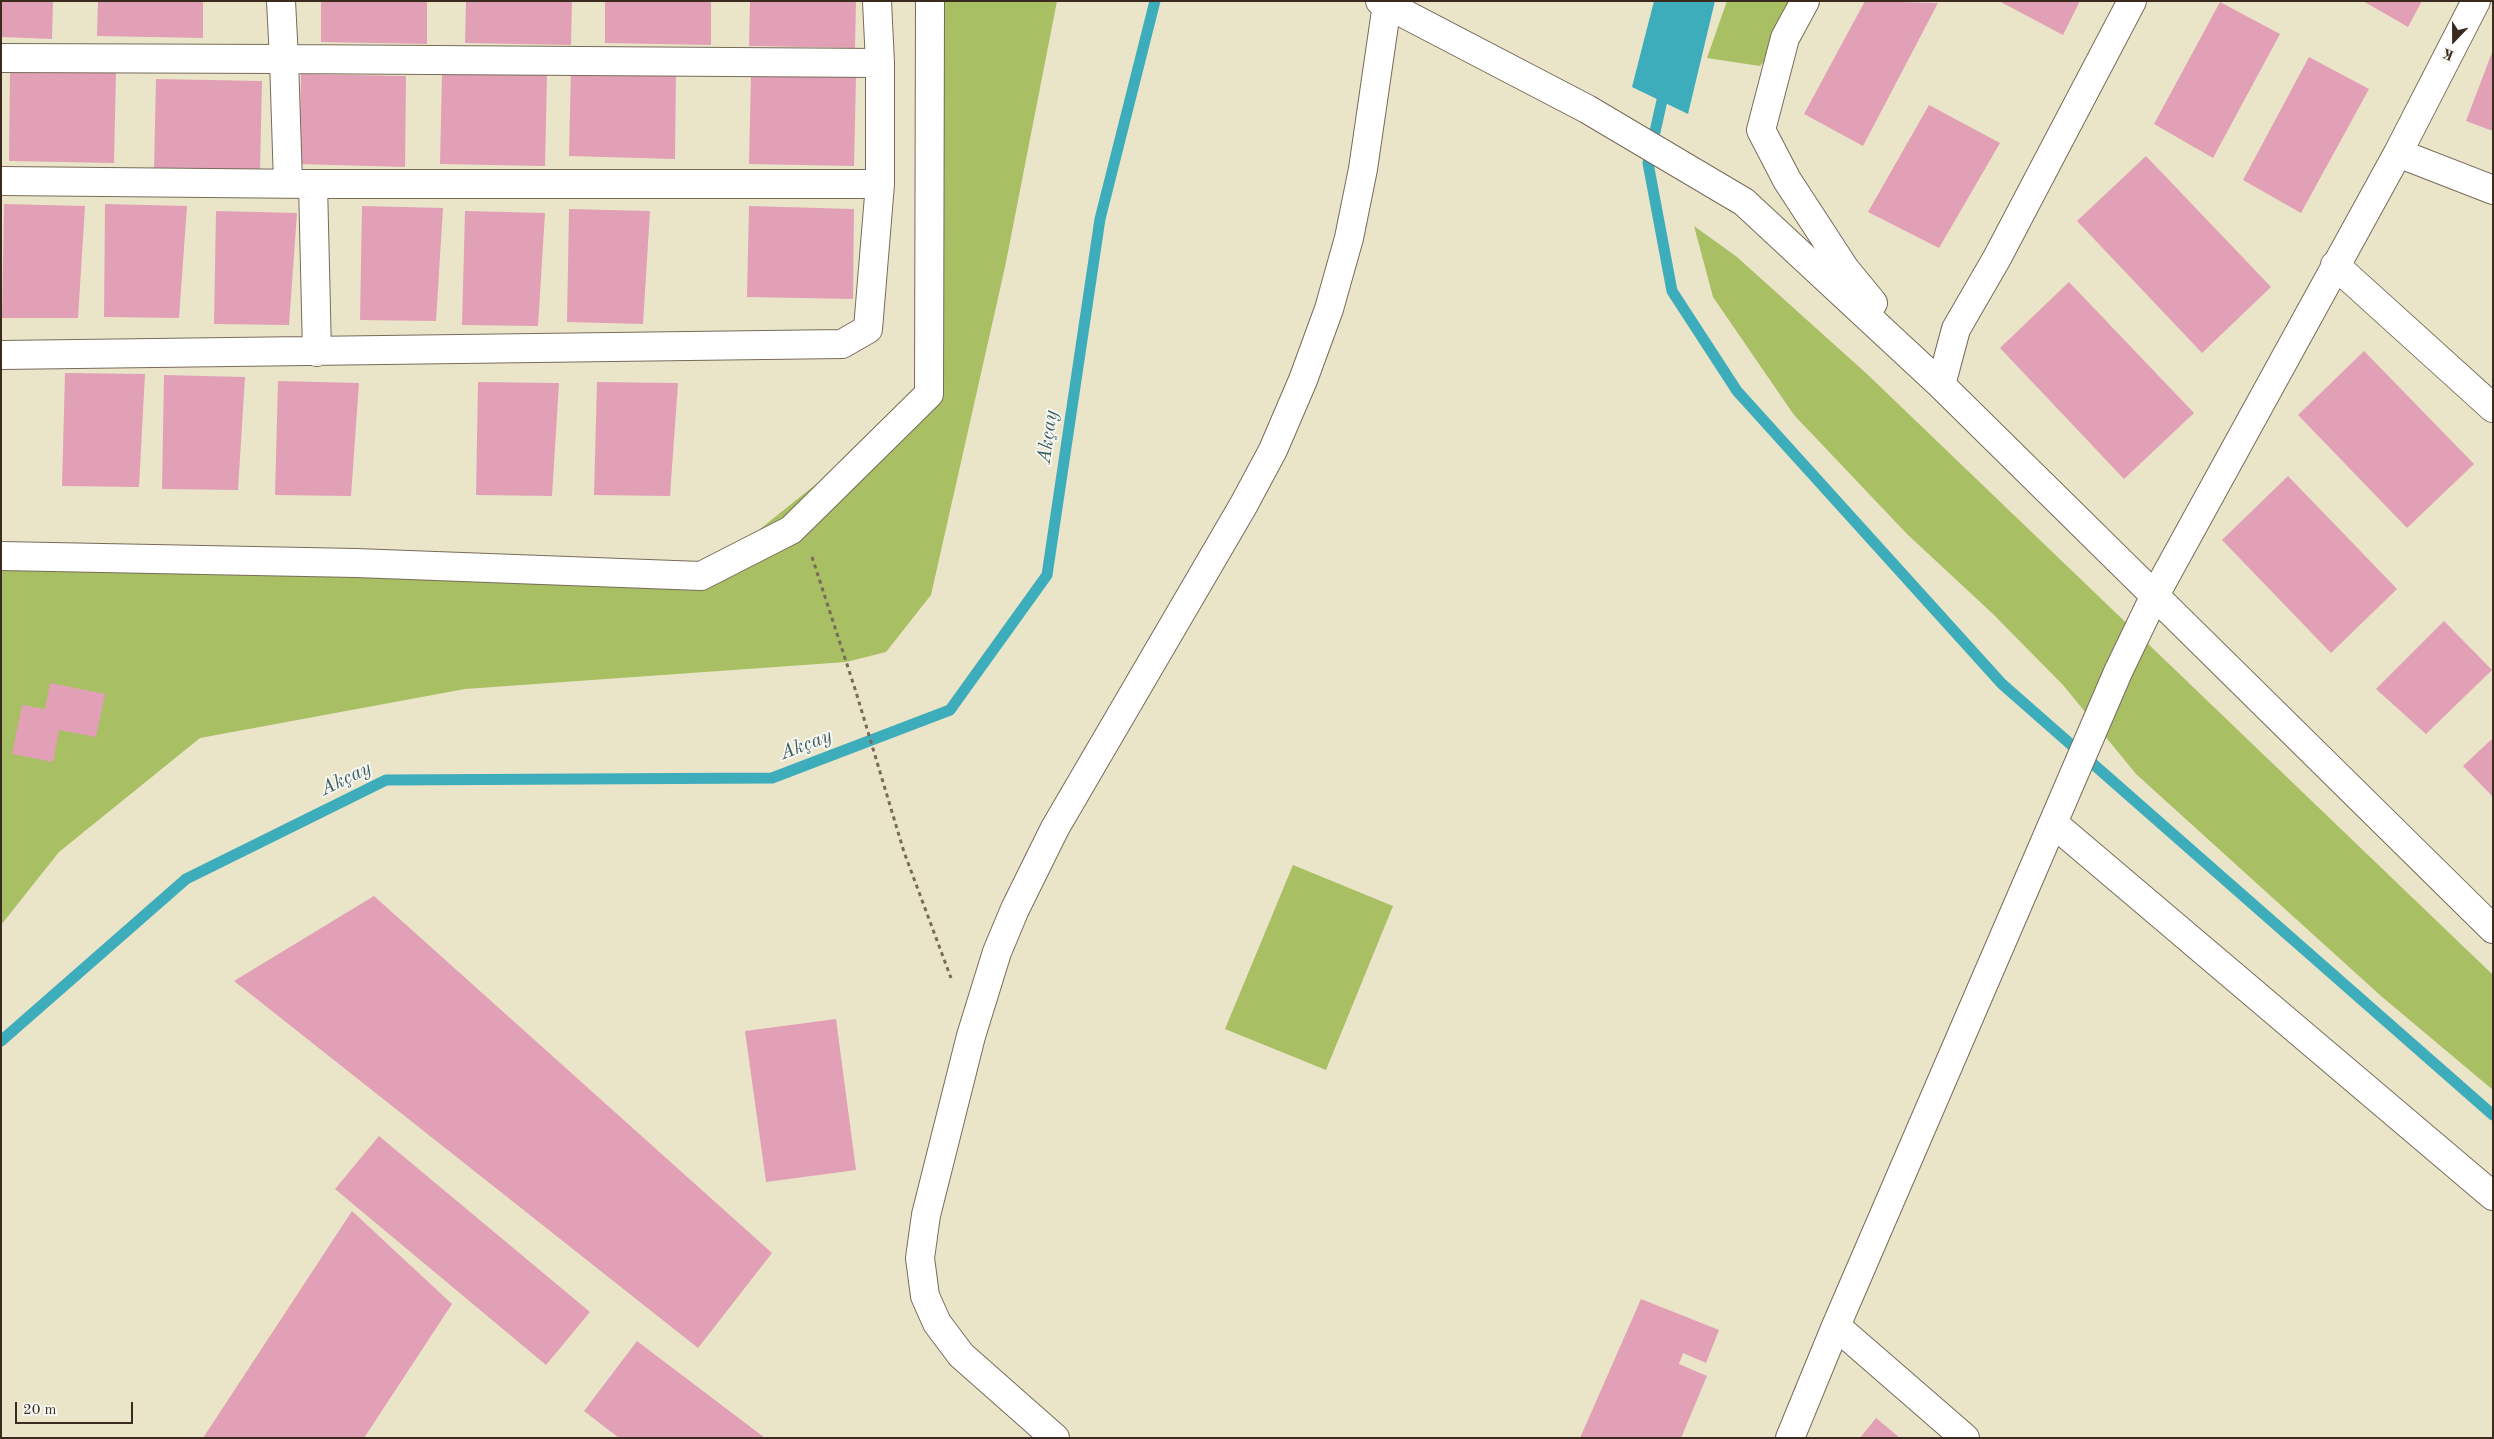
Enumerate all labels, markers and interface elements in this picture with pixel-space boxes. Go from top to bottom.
north arrow [2429,15,2479,65]
text: K [2441,45,2456,62]
water label: Akçay [1032,409,1064,465]
water label: Akçay [777,724,835,766]
water label: Akçay [317,756,375,802]
scale bar [18,1392,135,1424]
text: 20 m [23,1403,57,1418]

